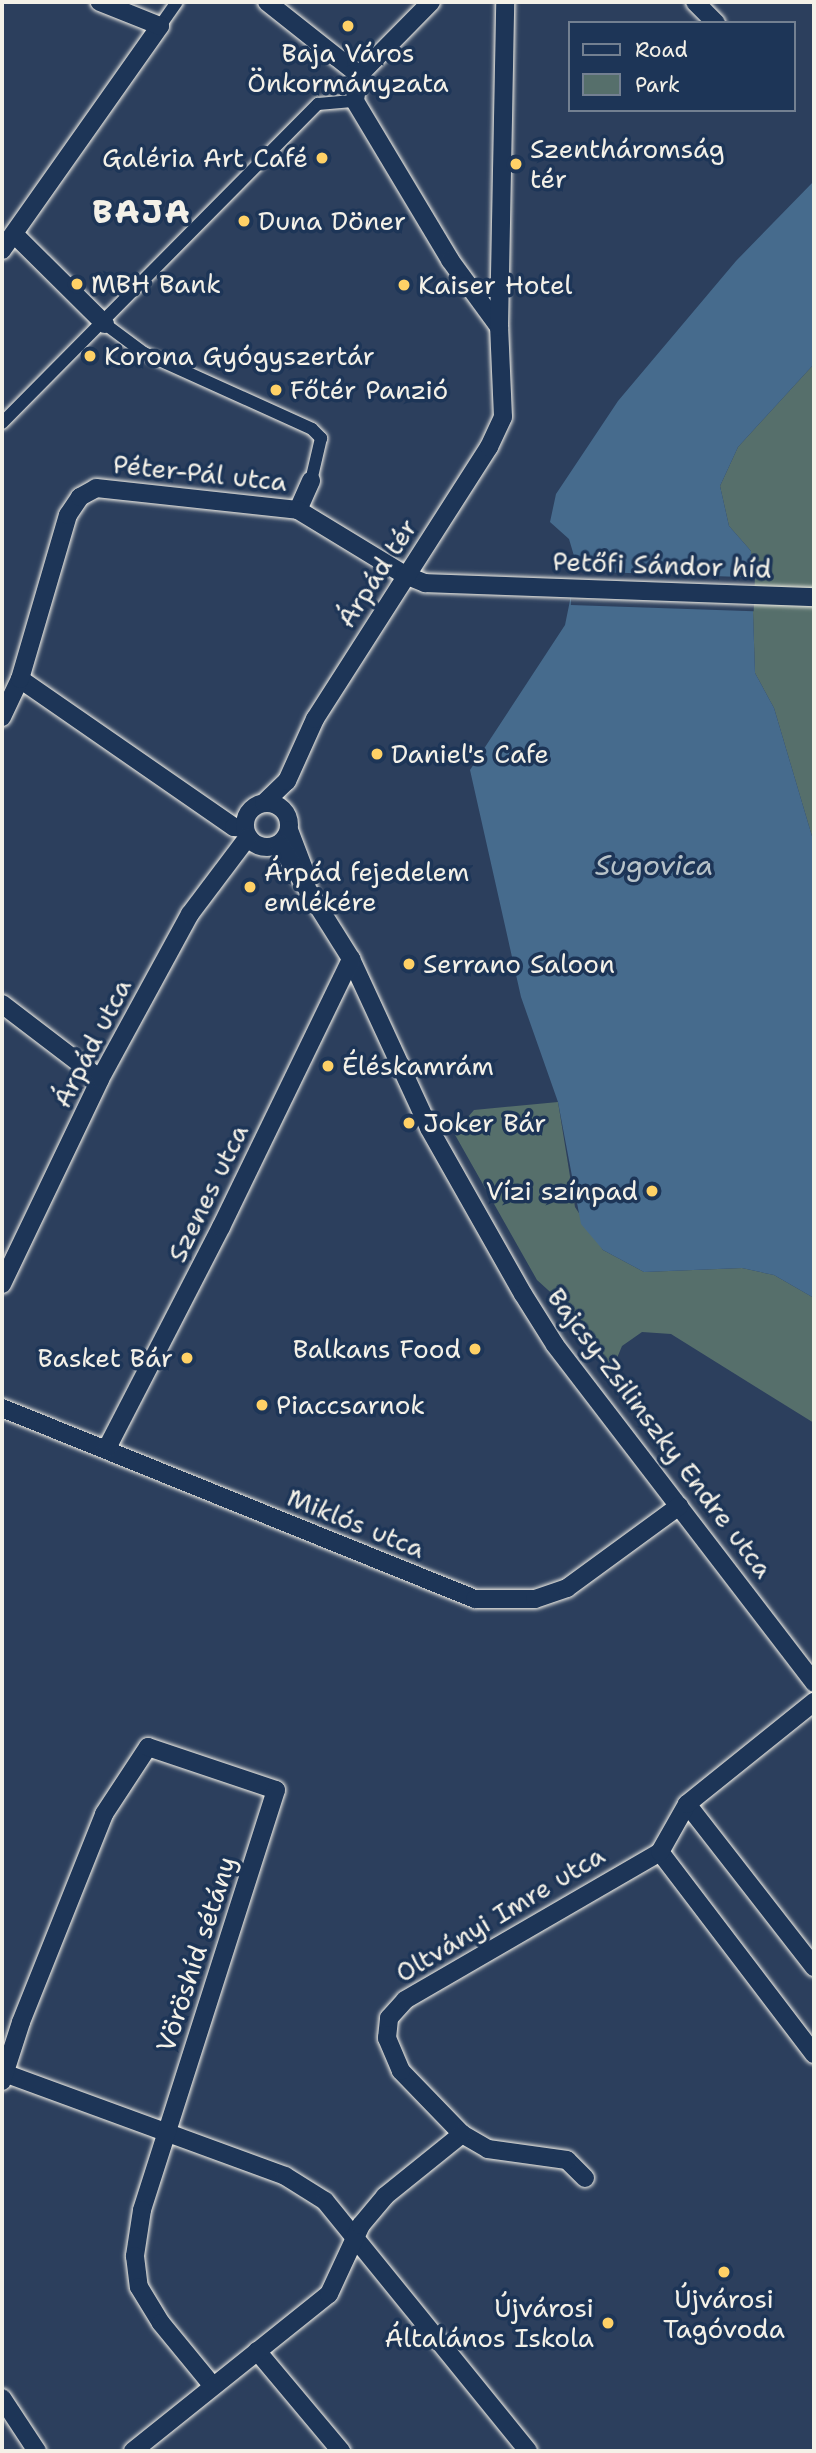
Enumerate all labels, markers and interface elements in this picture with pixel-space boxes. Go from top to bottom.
marker: Baja Város Önkormányzata [340,18,356,34]
legend [568,21,795,112]
text: Road [635,36,688,64]
place label: Baja Város Önkormányzata [247,37,449,98]
text: Park [635,71,680,99]
place label: Szentháromság tér [530,133,725,194]
place label: Galéria Art Café [102,142,308,174]
marker: Galéria Art Café [314,150,330,166]
marker: Szentháromság tér [508,156,524,172]
district label: BAJA [93,192,191,232]
place label: Duna Döner [258,205,406,237]
marker: Duna Döner [236,213,252,229]
place label: MBH Bank [91,268,221,300]
place label: Kaiser Hotel [418,269,572,301]
marker: MBH Bank [69,276,85,292]
marker: Kaiser Hotel [396,277,412,293]
place label: Korona Gyógyszertár [104,340,375,372]
marker: Korona Gyógyszertár [82,348,98,364]
place label: Főtér Panzió [290,374,448,406]
marker: Főtér Panzió [268,382,284,398]
street label: Péter-Pál utca [111,448,289,498]
street label: Árpád tér [330,513,424,633]
street label: Petőfi Sándor híd [552,546,772,584]
place label: Daniel's Cafe [391,738,549,770]
marker: Daniel's Cafe [369,746,385,762]
water label: Sugovica [595,848,713,882]
place label: Árpád fejedelem emlékére [264,856,469,917]
marker: Árpád fejedelem emlékére [242,879,258,895]
place label: Serrano Saloon [423,948,615,980]
marker: Serrano Saloon [401,956,417,972]
street label: Árpád utca [46,973,138,1113]
place label: Éléskamrám [342,1050,494,1082]
marker: Éléskamrám [320,1058,336,1074]
place label: Joker Bár [423,1107,546,1139]
marker: Joker Bár [401,1115,417,1131]
street label: Szenes utca [161,1119,255,1267]
place label: Vízi színpad [486,1175,638,1207]
marker: Vízi színpad [644,1183,660,1199]
street label: Bajcsy-Zsilinszky Endre utca [541,1282,779,1584]
place label: Balkans Food [293,1333,461,1365]
marker: Balkans Food [467,1341,483,1357]
place label: Basket Bár [37,1342,173,1374]
marker: Basket Bár [179,1350,195,1366]
place label: Piaccsarnok [276,1389,425,1421]
marker: Piaccsarnok [254,1397,270,1413]
street label: Miklós utca [283,1481,429,1565]
street label: Oltványi Imre utca [390,1839,610,1989]
street label: Vöröshíd sétány [150,1852,242,2056]
marker: Újvárosi Tagóvoda [716,2264,732,2280]
place label: Újvárosi Tagóvoda [663,2283,785,2344]
place label: Újvárosi Általános Iskola [385,2292,594,2354]
marker: Újvárosi Általános Iskola [600,2315,616,2331]

